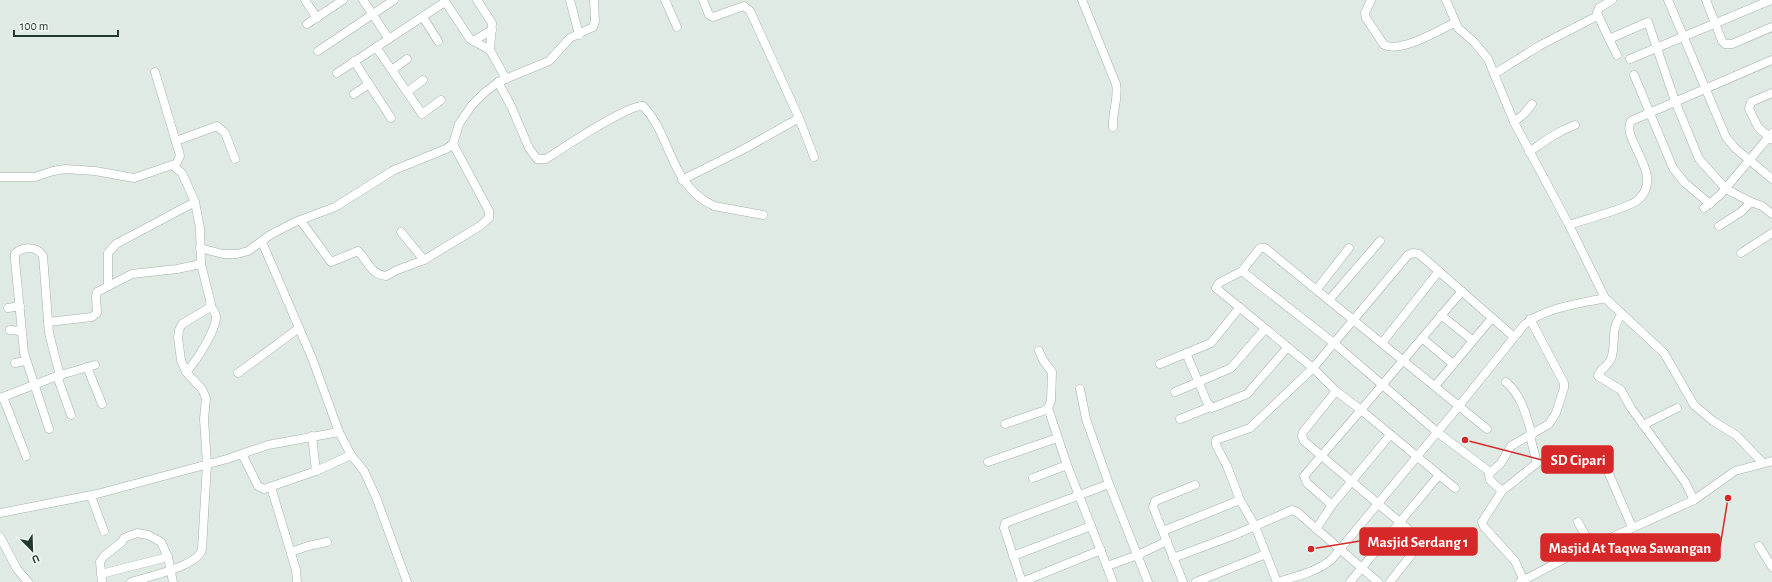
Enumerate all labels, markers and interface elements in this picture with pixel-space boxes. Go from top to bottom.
scale bar [14,12,118,38]
text: 100 m [20,20,48,32]
callout: SD Cipari [1542,446,1613,473]
text: SD Cipari [1550,453,1606,468]
callout: Masjid Serdang 1 [1360,528,1477,555]
north arrow [12,530,52,570]
callout: Masjid At Taqwa Sawangan [1541,534,1720,561]
text: Masjid Serdang 1 [1368,535,1468,550]
text: Masjid At Taqwa Sawangan [1549,541,1711,556]
text: U [30,552,41,565]

